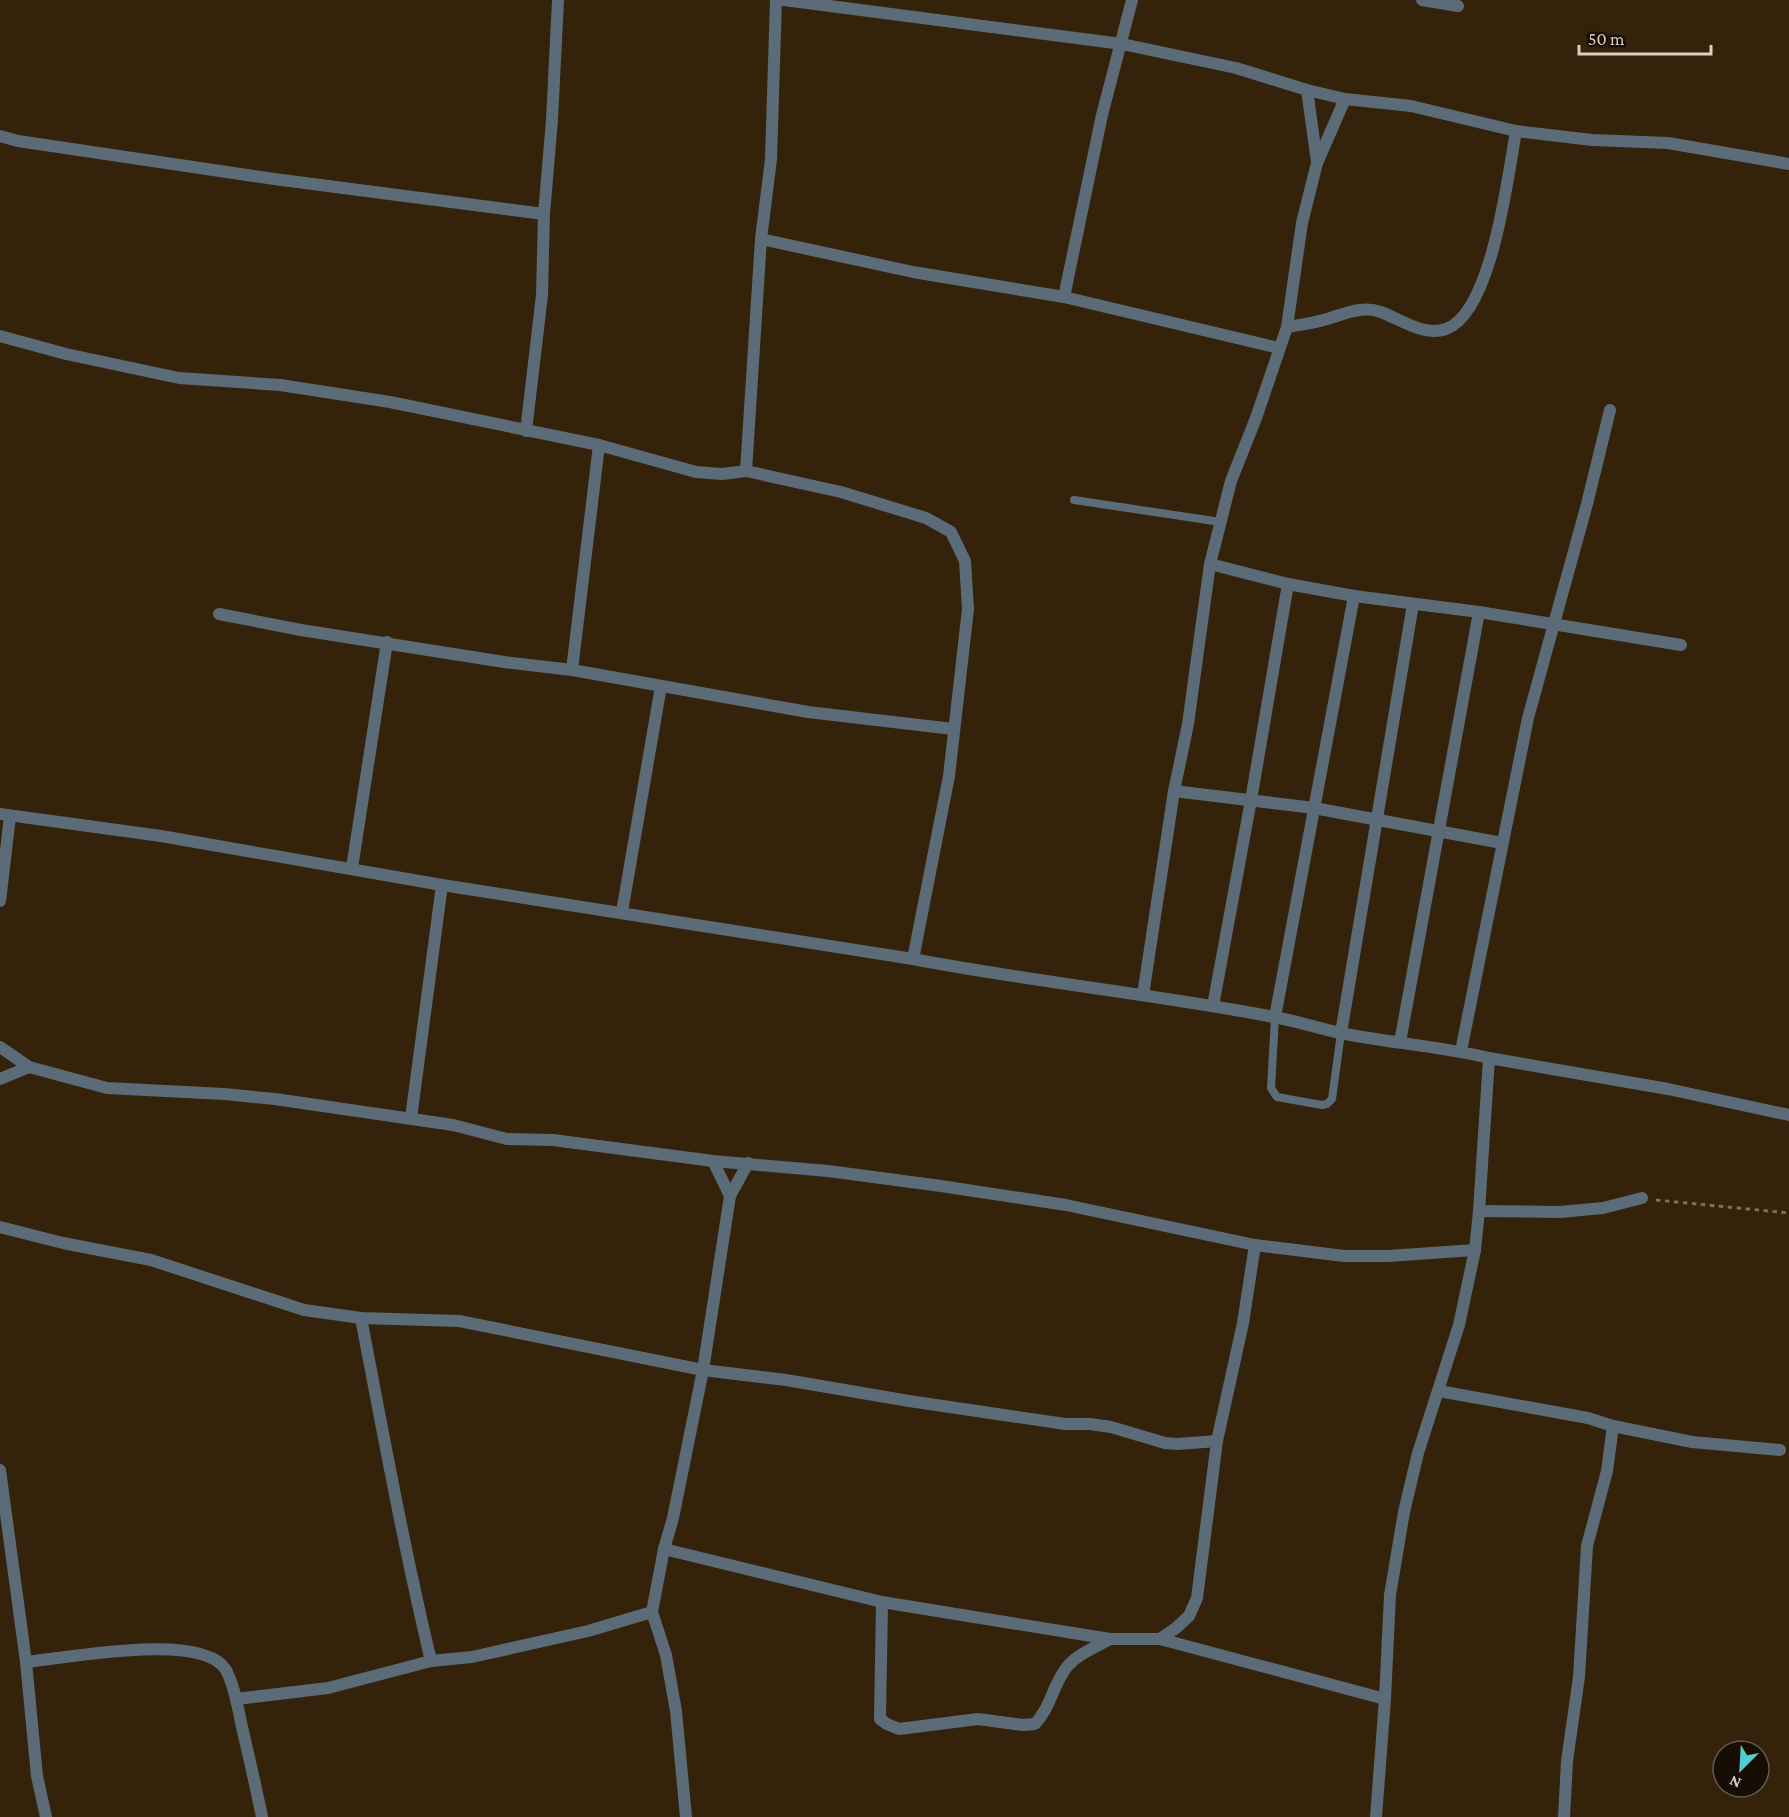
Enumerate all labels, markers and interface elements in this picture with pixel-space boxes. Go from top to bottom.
scale bar [1579,18,1711,56]
text: 50 m [1588,29,1625,49]
north arrow [1711,1739,1771,1799]
text: N [1727,1772,1744,1792]

